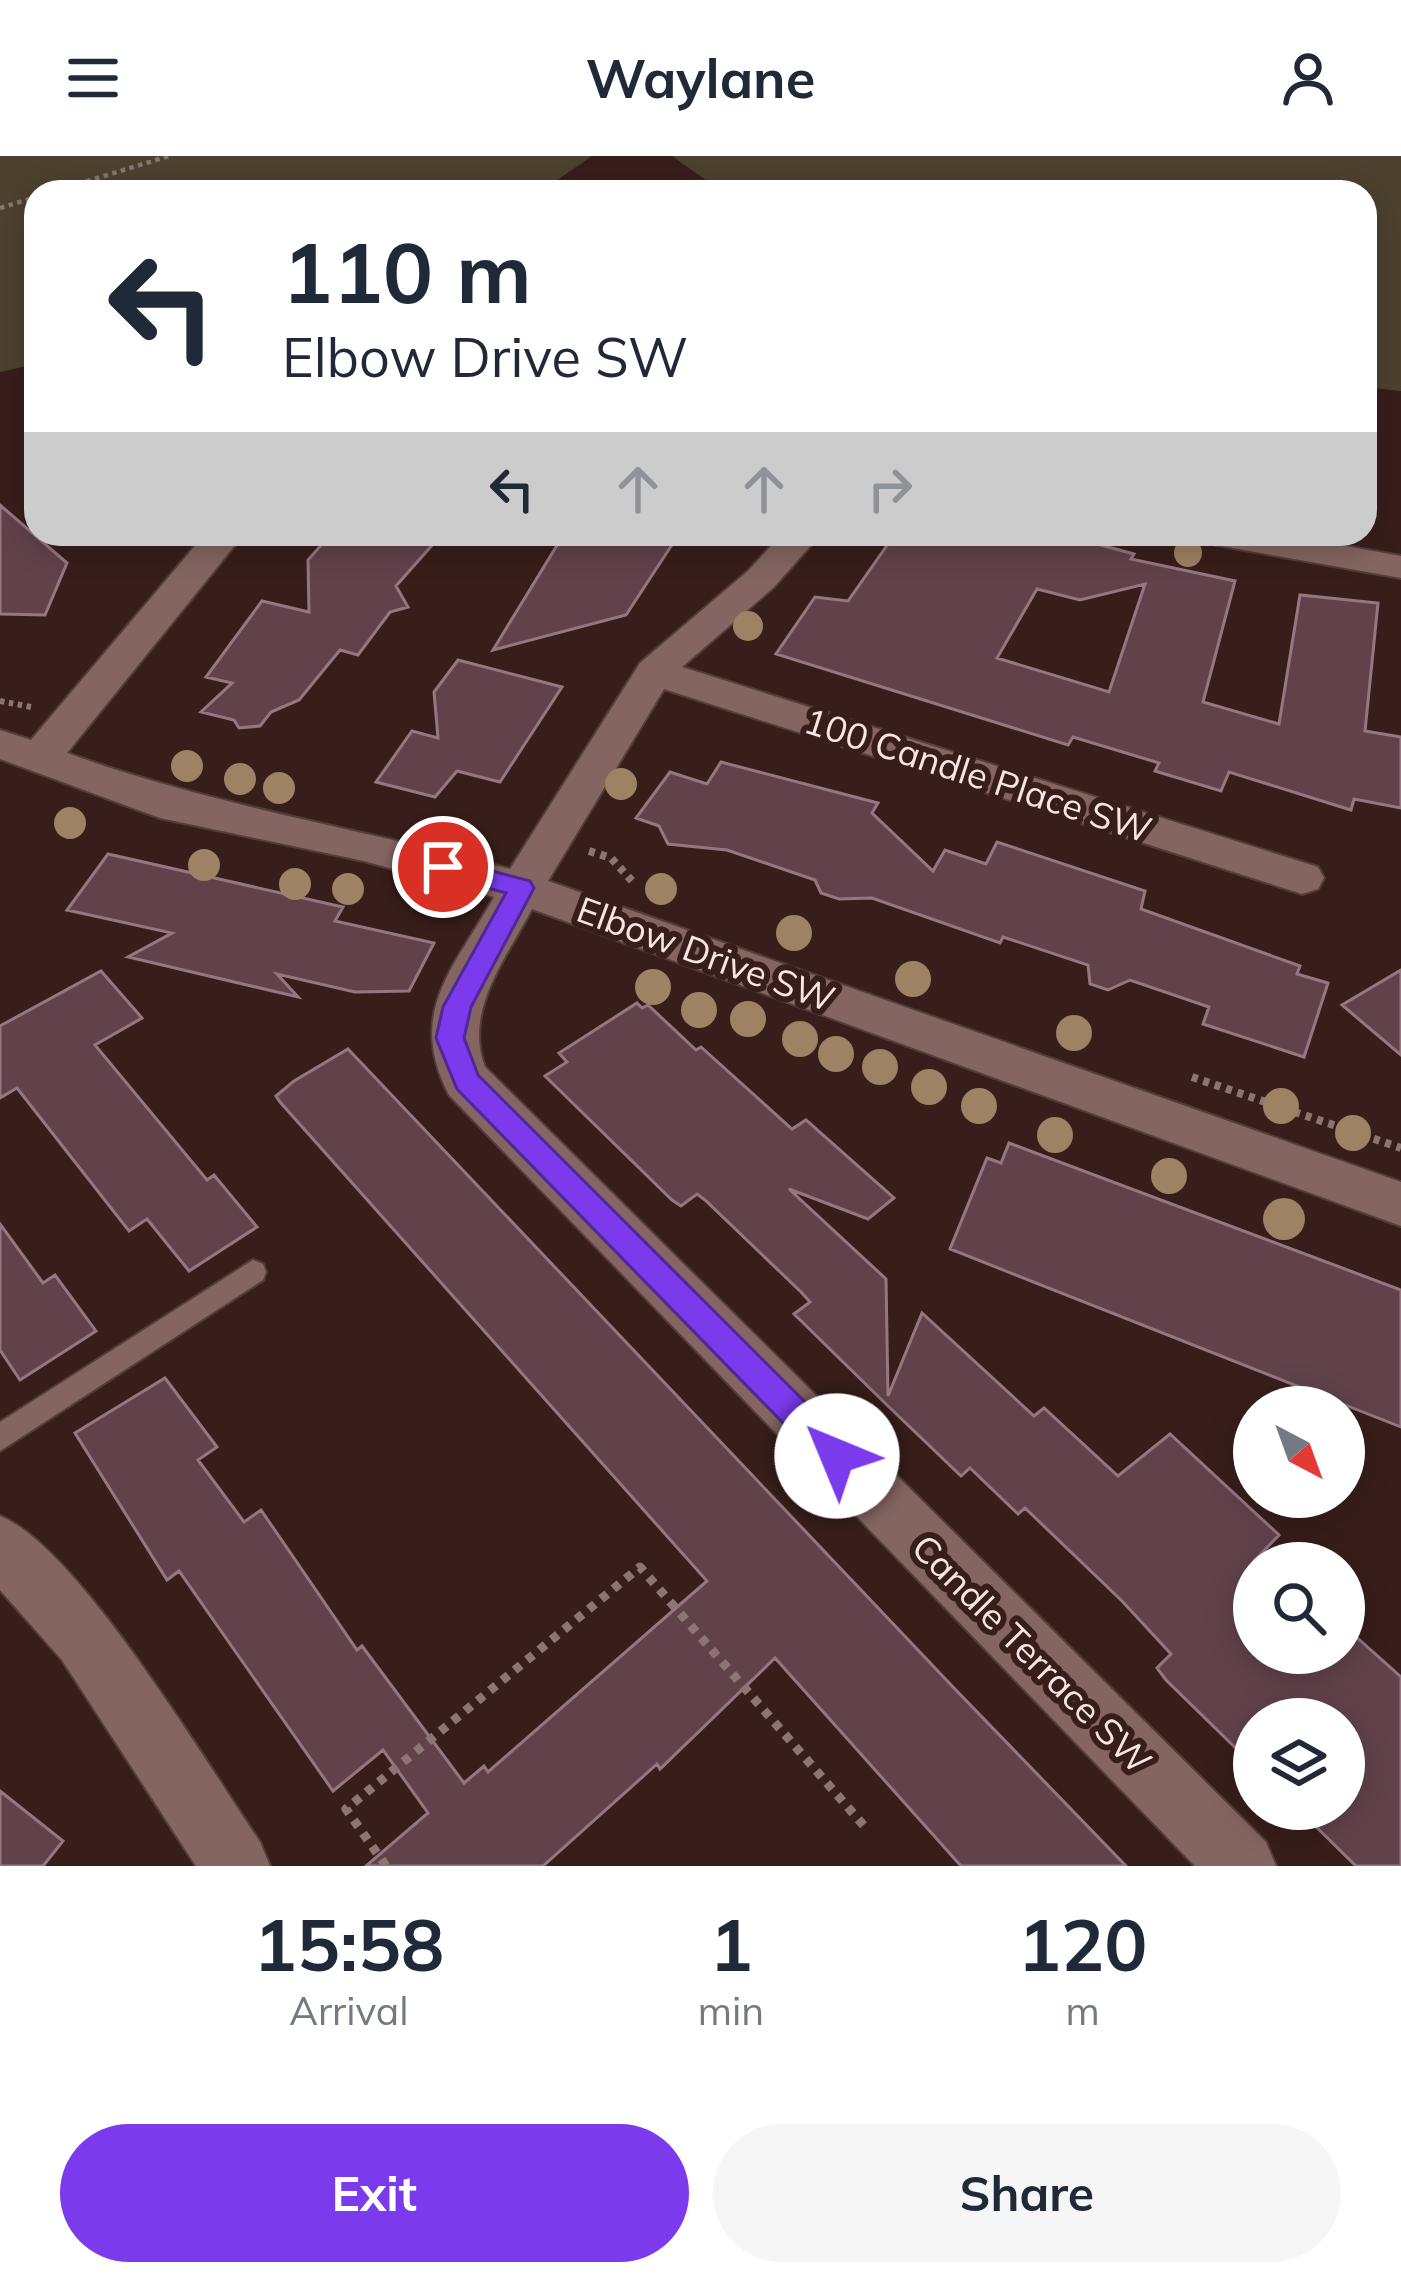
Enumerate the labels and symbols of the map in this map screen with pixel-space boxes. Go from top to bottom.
street label: 100 Candle Place SW [799,697,1157,852]
pin [392,816,494,918]
street label: Elbow Drive SW [571,886,841,1021]
north arrow [1233,1386,1365,1518]
position arrow [774,1393,900,1519]
street label: Candle Terrace SW [903,1524,1162,1783]

